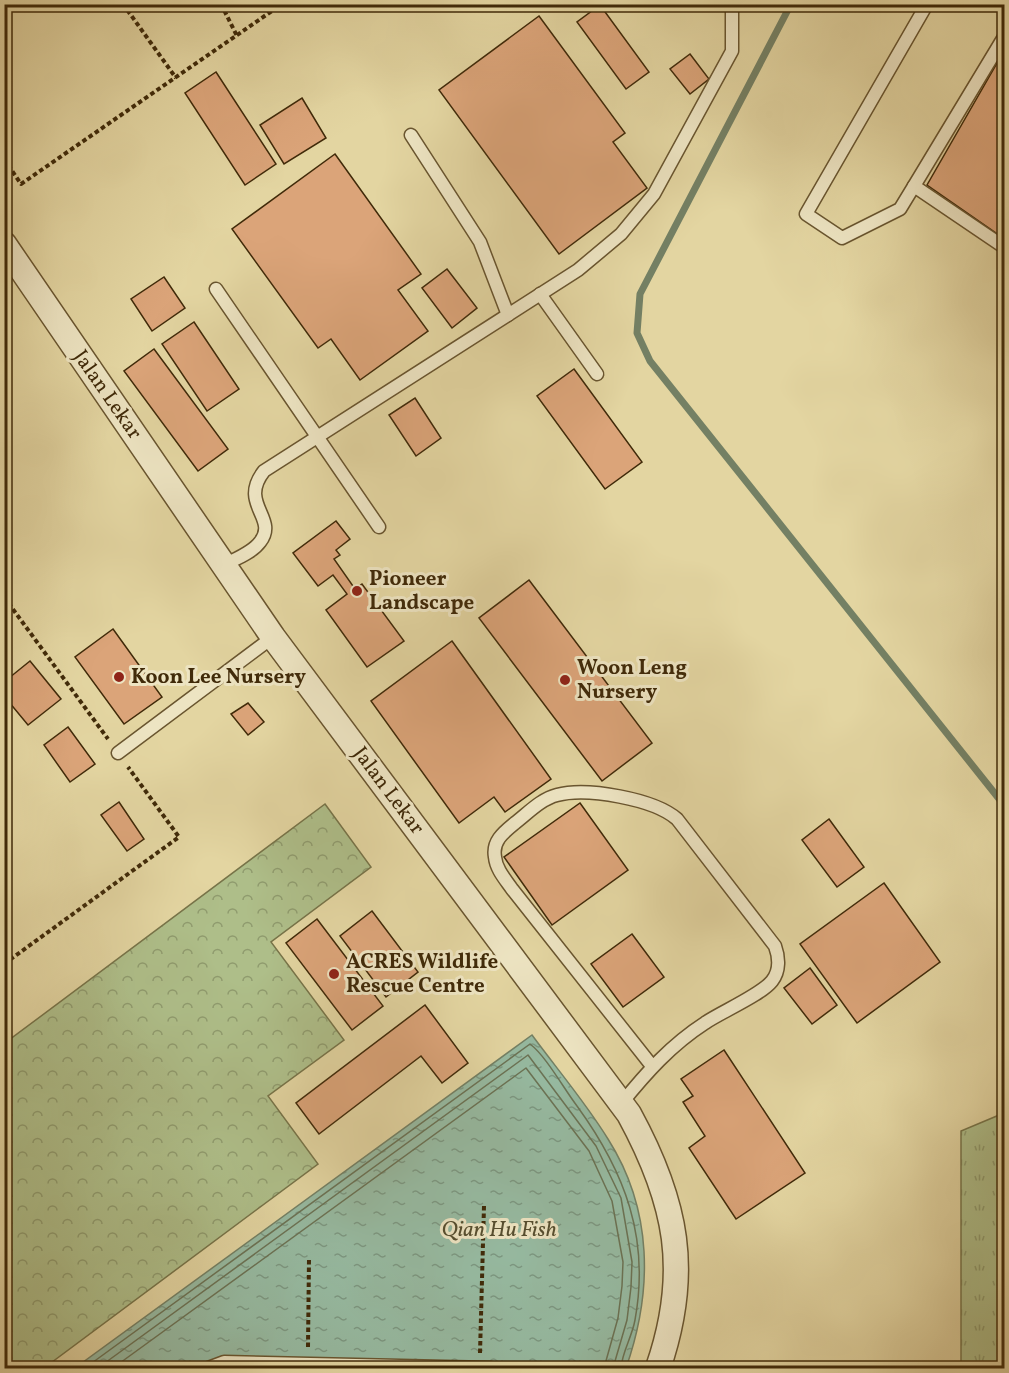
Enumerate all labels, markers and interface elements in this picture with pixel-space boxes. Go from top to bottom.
street label: Jalan Lekar [66,344,149,446]
place label: Pioneer Landscape [369,565,474,618]
marker: Pioneer Landscape [350,584,364,598]
place label: Woon Leng Nursery [577,654,687,707]
place label: Koon Lee Nursery [131,663,306,692]
marker: Koon Lee Nursery [112,670,126,684]
marker: Woon Leng Nursery [558,673,572,687]
street label: Jalan Lekar [345,741,431,841]
place label: ACRES Wildlife Rescue Centre [346,948,498,1001]
marker: ACRES Wildlife Rescue Centre [327,967,341,981]
water label: Qian Hu Fish [441,1215,557,1246]

